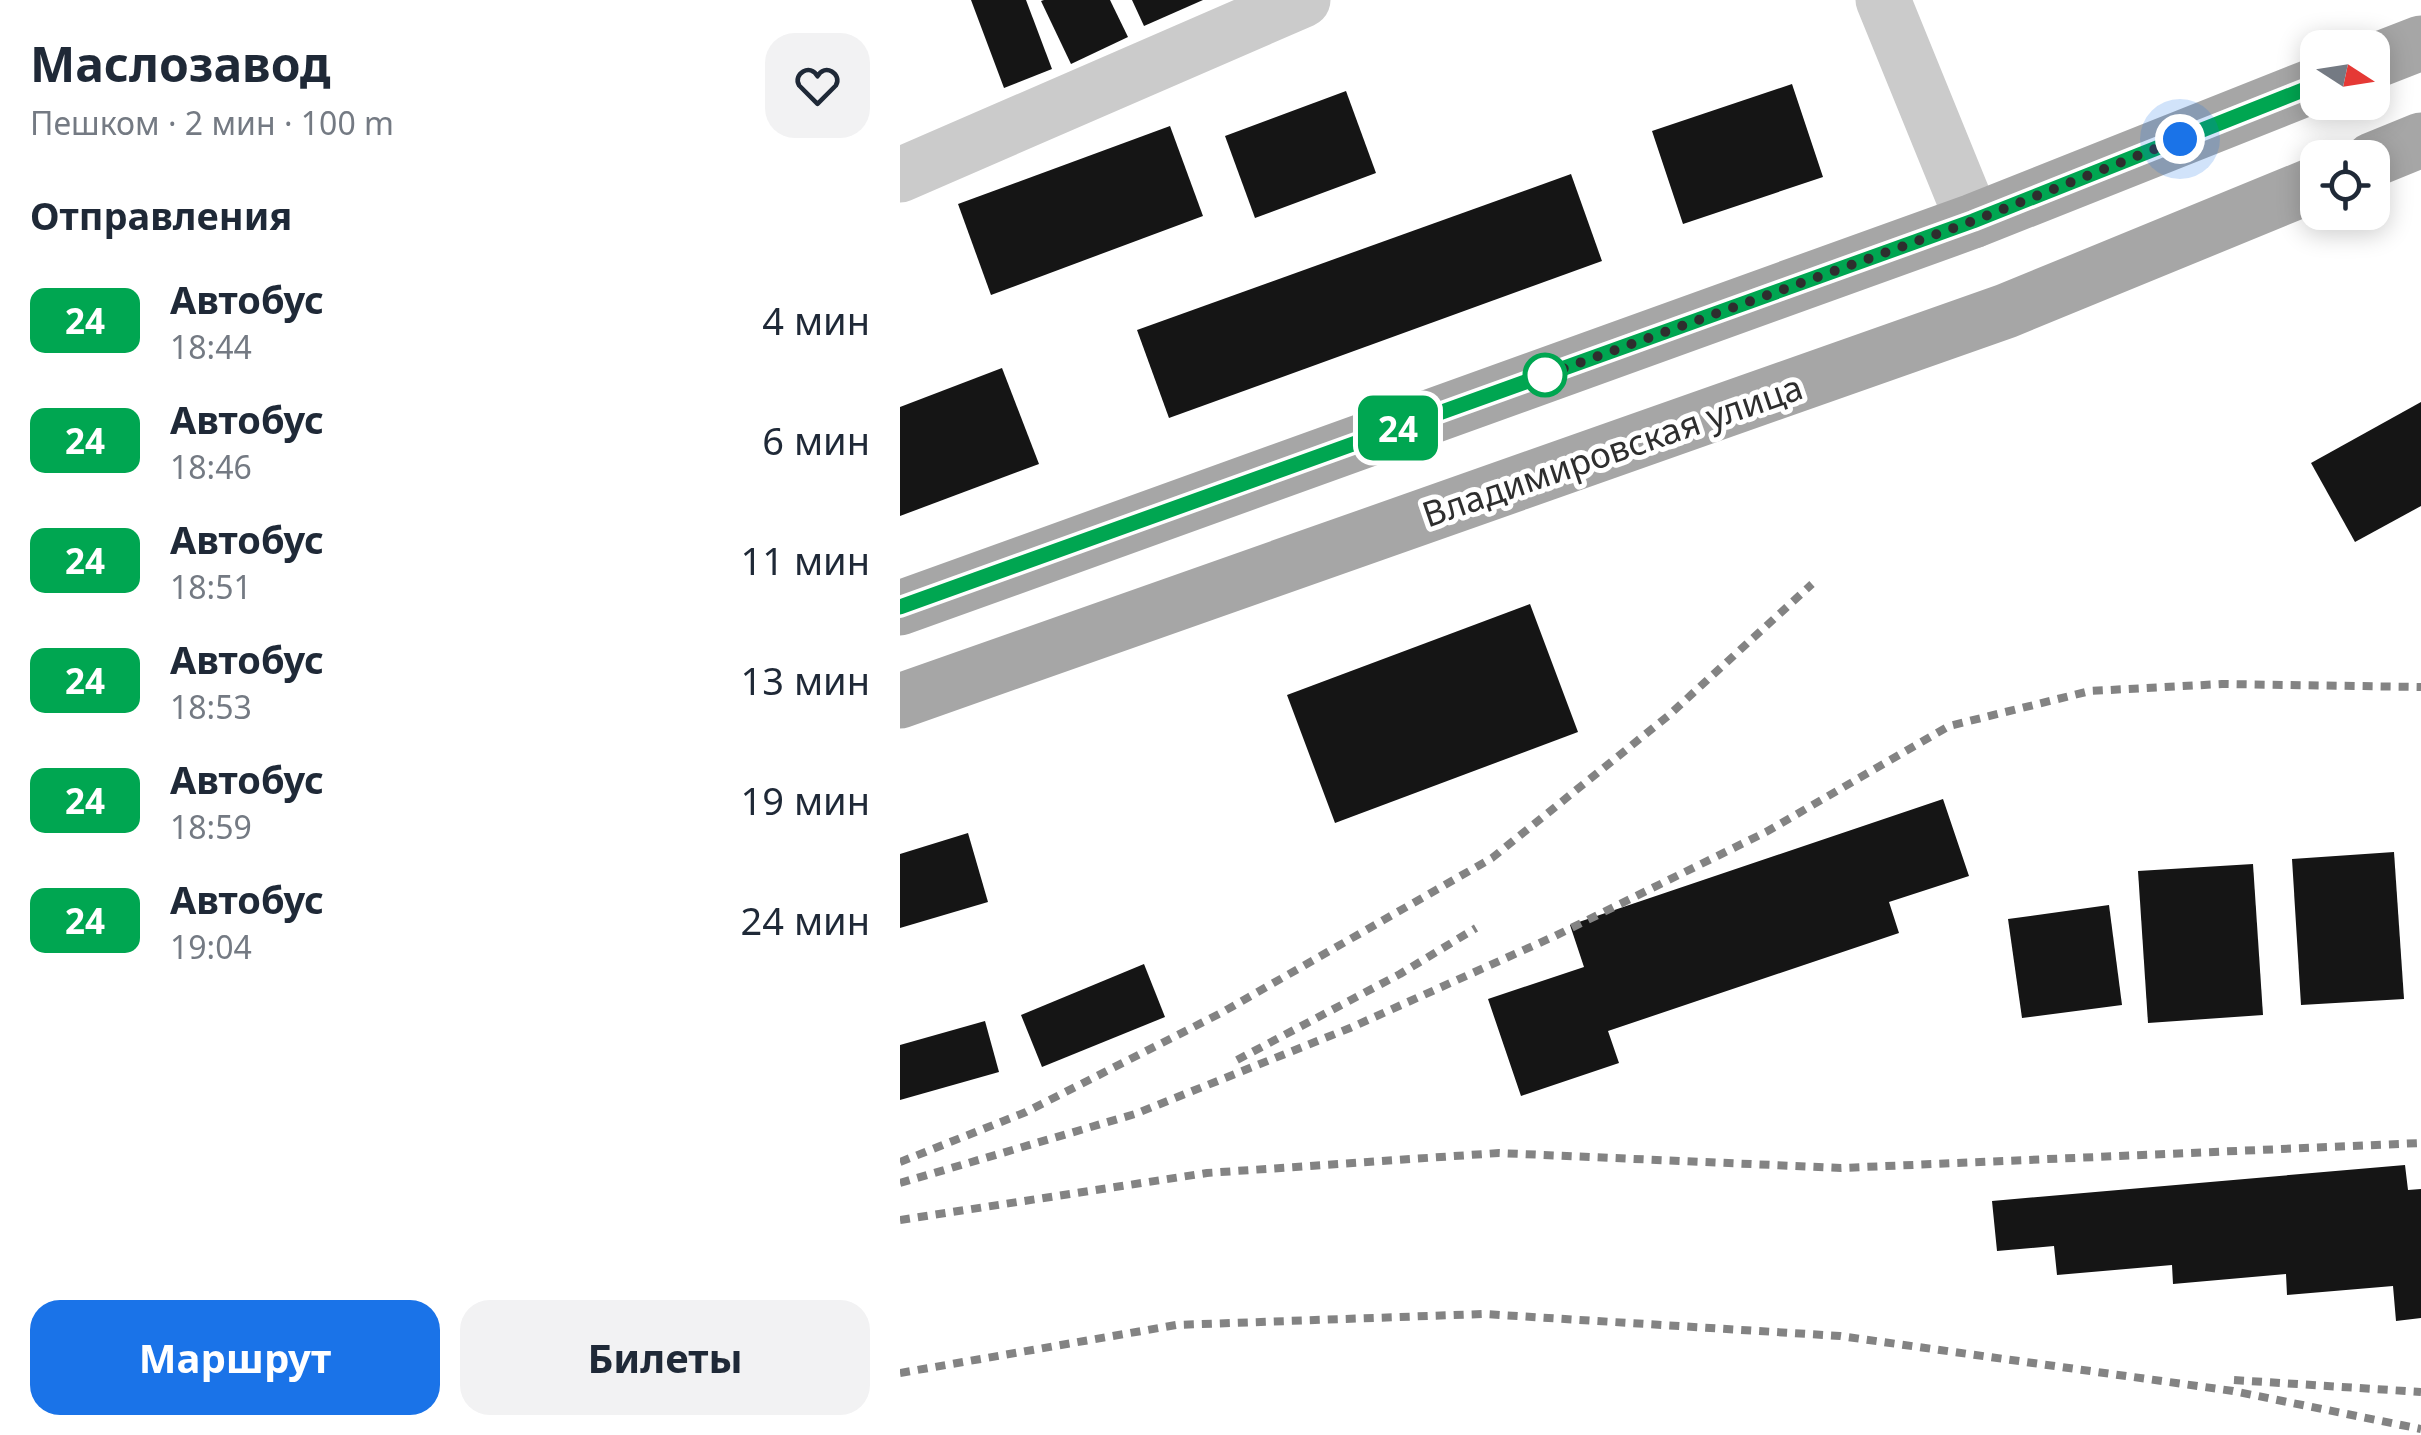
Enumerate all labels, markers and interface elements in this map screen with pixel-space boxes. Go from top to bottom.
north arrow [2300,30,2390,120]
map controls [2300,30,2390,230]
text: Маслозавод [30,31,331,96]
button: heart [765,33,870,138]
text: Пешком · 2 мин · 100 m [30,101,394,144]
your location [2155,114,2205,164]
button: locate [2300,140,2390,230]
text: Отправления [30,189,292,241]
text: Автобус [170,273,324,325]
text: 4 мин [762,294,870,346]
text: 24 [65,297,105,344]
text: 18:44 [170,325,252,368]
unlabelled marker [1524,354,1566,396]
street label: Владимировская улица [1416,363,1808,537]
text: Автобус [170,393,324,445]
line badge: 24 [1353,396,1443,460]
text: 24 [1378,405,1418,452]
text: 6 мин [762,414,870,466]
text: 24 [65,417,105,464]
text: 18:46 [170,445,252,488]
text: Автобус [170,513,324,565]
text: 11 мин [741,534,870,586]
text: 24 [65,537,105,584]
text: 18:51 [170,565,252,608]
text: Автобус [170,633,324,685]
text: 13 мин [741,654,870,706]
text: 24 [65,657,105,704]
text: 18:53 [170,685,252,728]
text: Автобус [170,753,324,805]
text: 19 мин [741,774,870,826]
text: 24 [65,777,105,824]
text: 18:59 [170,805,252,848]
text: Автобус [170,873,324,925]
text: 24 мин [741,894,870,946]
text: 24 [65,897,105,944]
text: 19:04 [170,925,252,968]
button: Маршрут [30,1300,440,1415]
button: Билеты [460,1300,870,1415]

